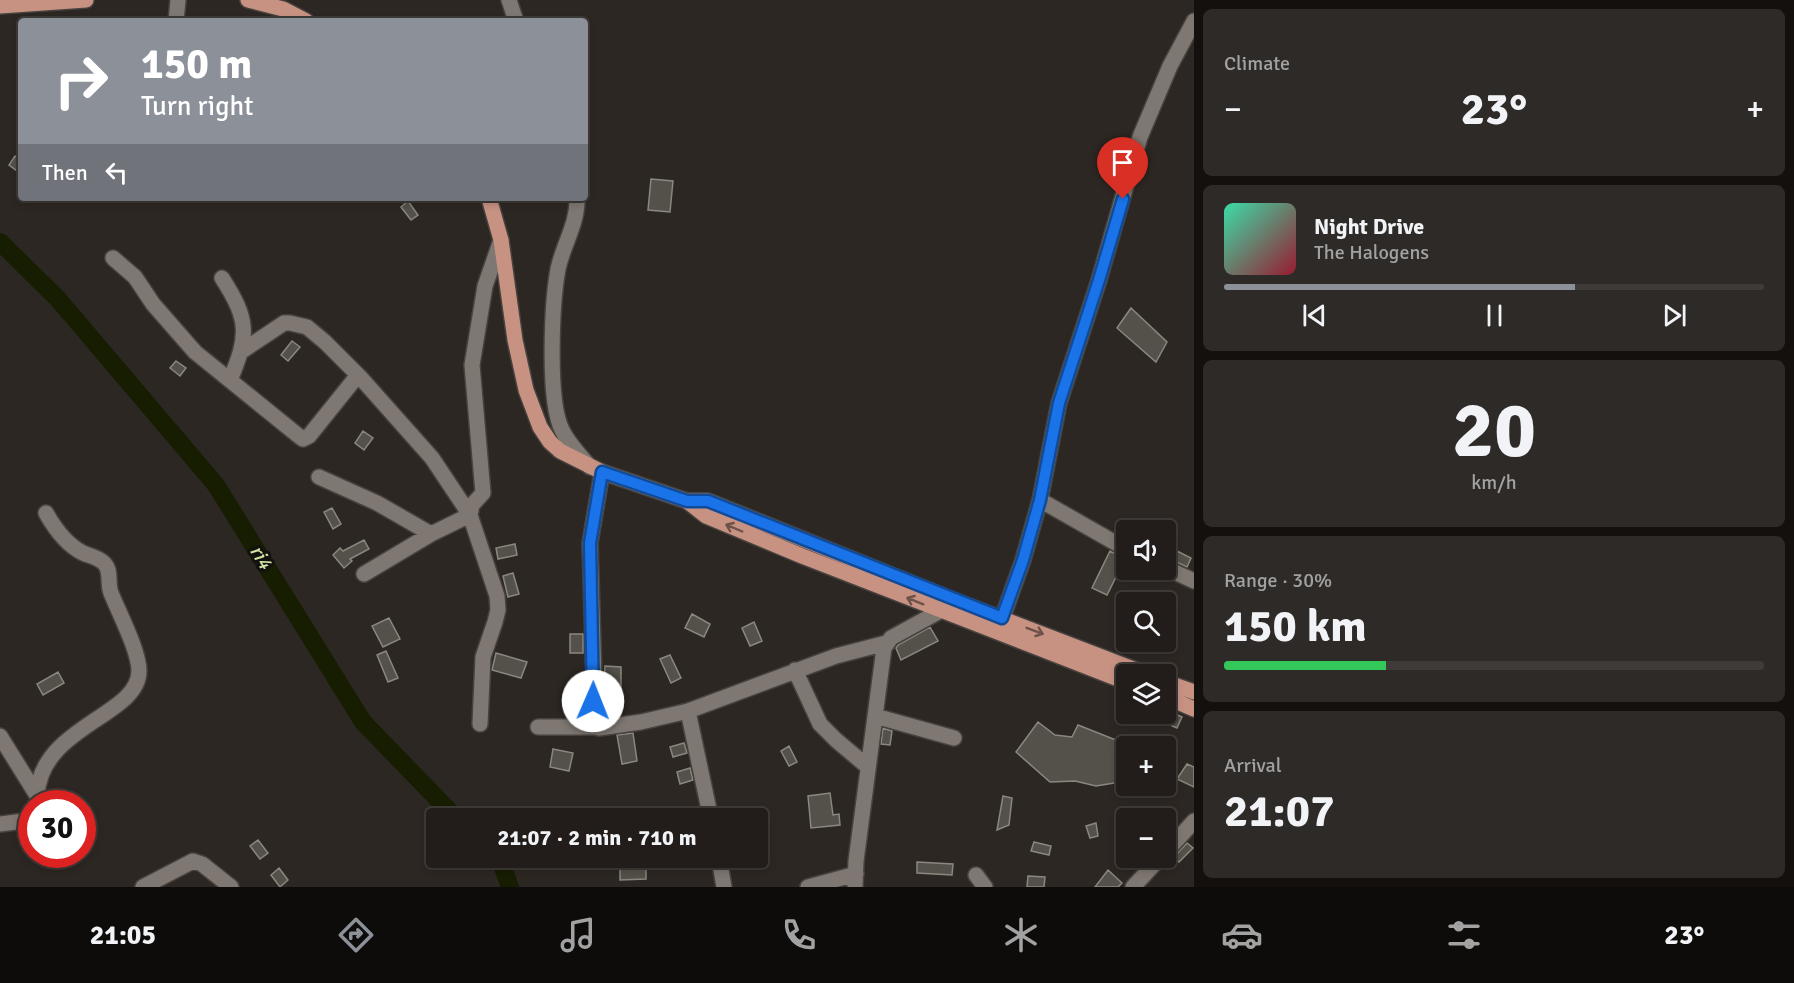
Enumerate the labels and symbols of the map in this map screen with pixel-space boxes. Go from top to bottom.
pin [1097,137,1148,199]
one-way arrow [726,522,744,533]
water label: ri4 [244,540,279,575]
one-way arrow [906,595,925,606]
one-way arrow [1026,626,1044,637]
position arrow [561,669,625,733]
speed limit sign: 30 [18,790,96,868]

